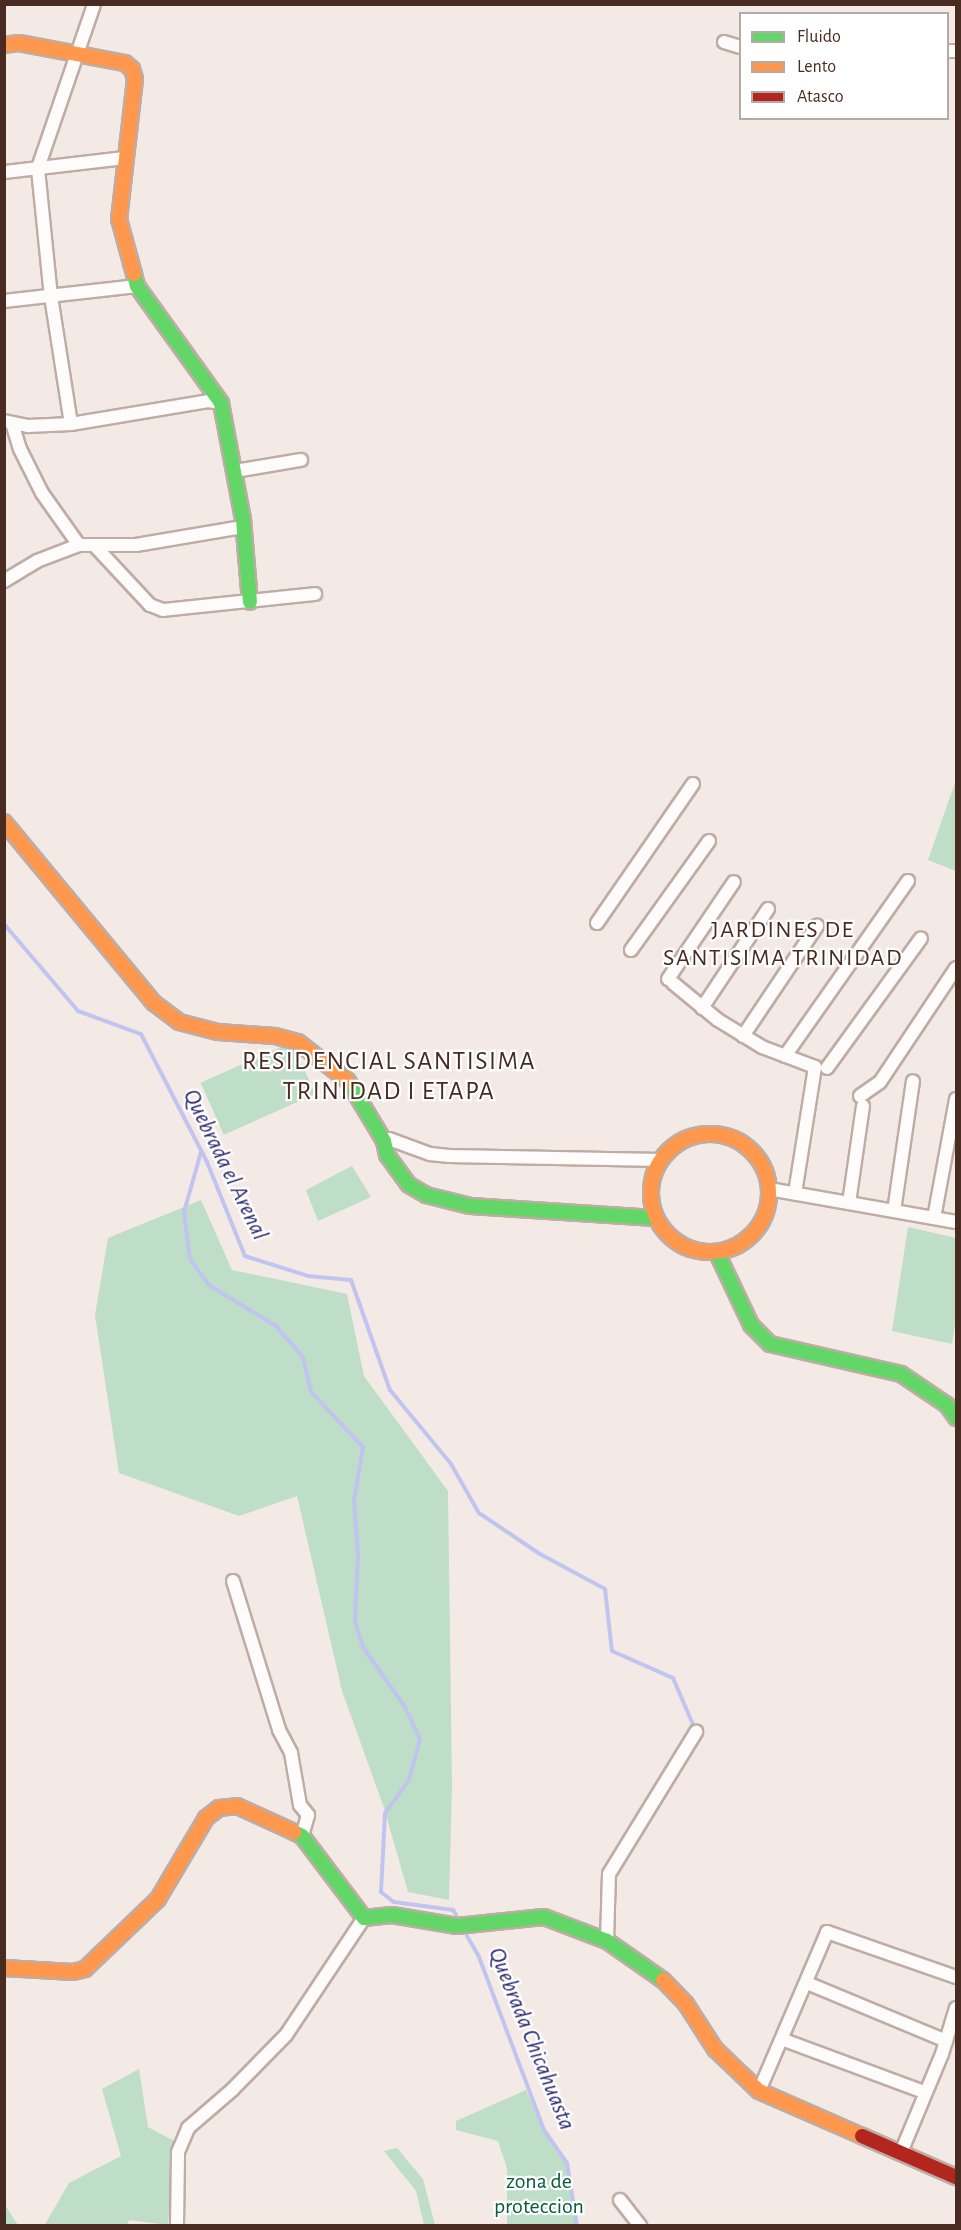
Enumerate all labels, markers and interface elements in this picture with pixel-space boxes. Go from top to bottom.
legend [739,12,949,120]
text: Fluido [797,28,841,46]
text: Lento [797,58,836,76]
text: Atasco [797,88,844,106]
district label: JARDINES DE SANTISIMA TRINIDAD [663,917,903,973]
district label: RESIDENCIAL SANTISIMA TRINIDAD I ETAPA [242,1046,536,1108]
water label: Quebrada el Arenal [176,1085,274,1245]
water label: Quebrada Chicahuasta [481,1943,581,2135]
park label: zona de proteccion [494,2168,584,2220]

